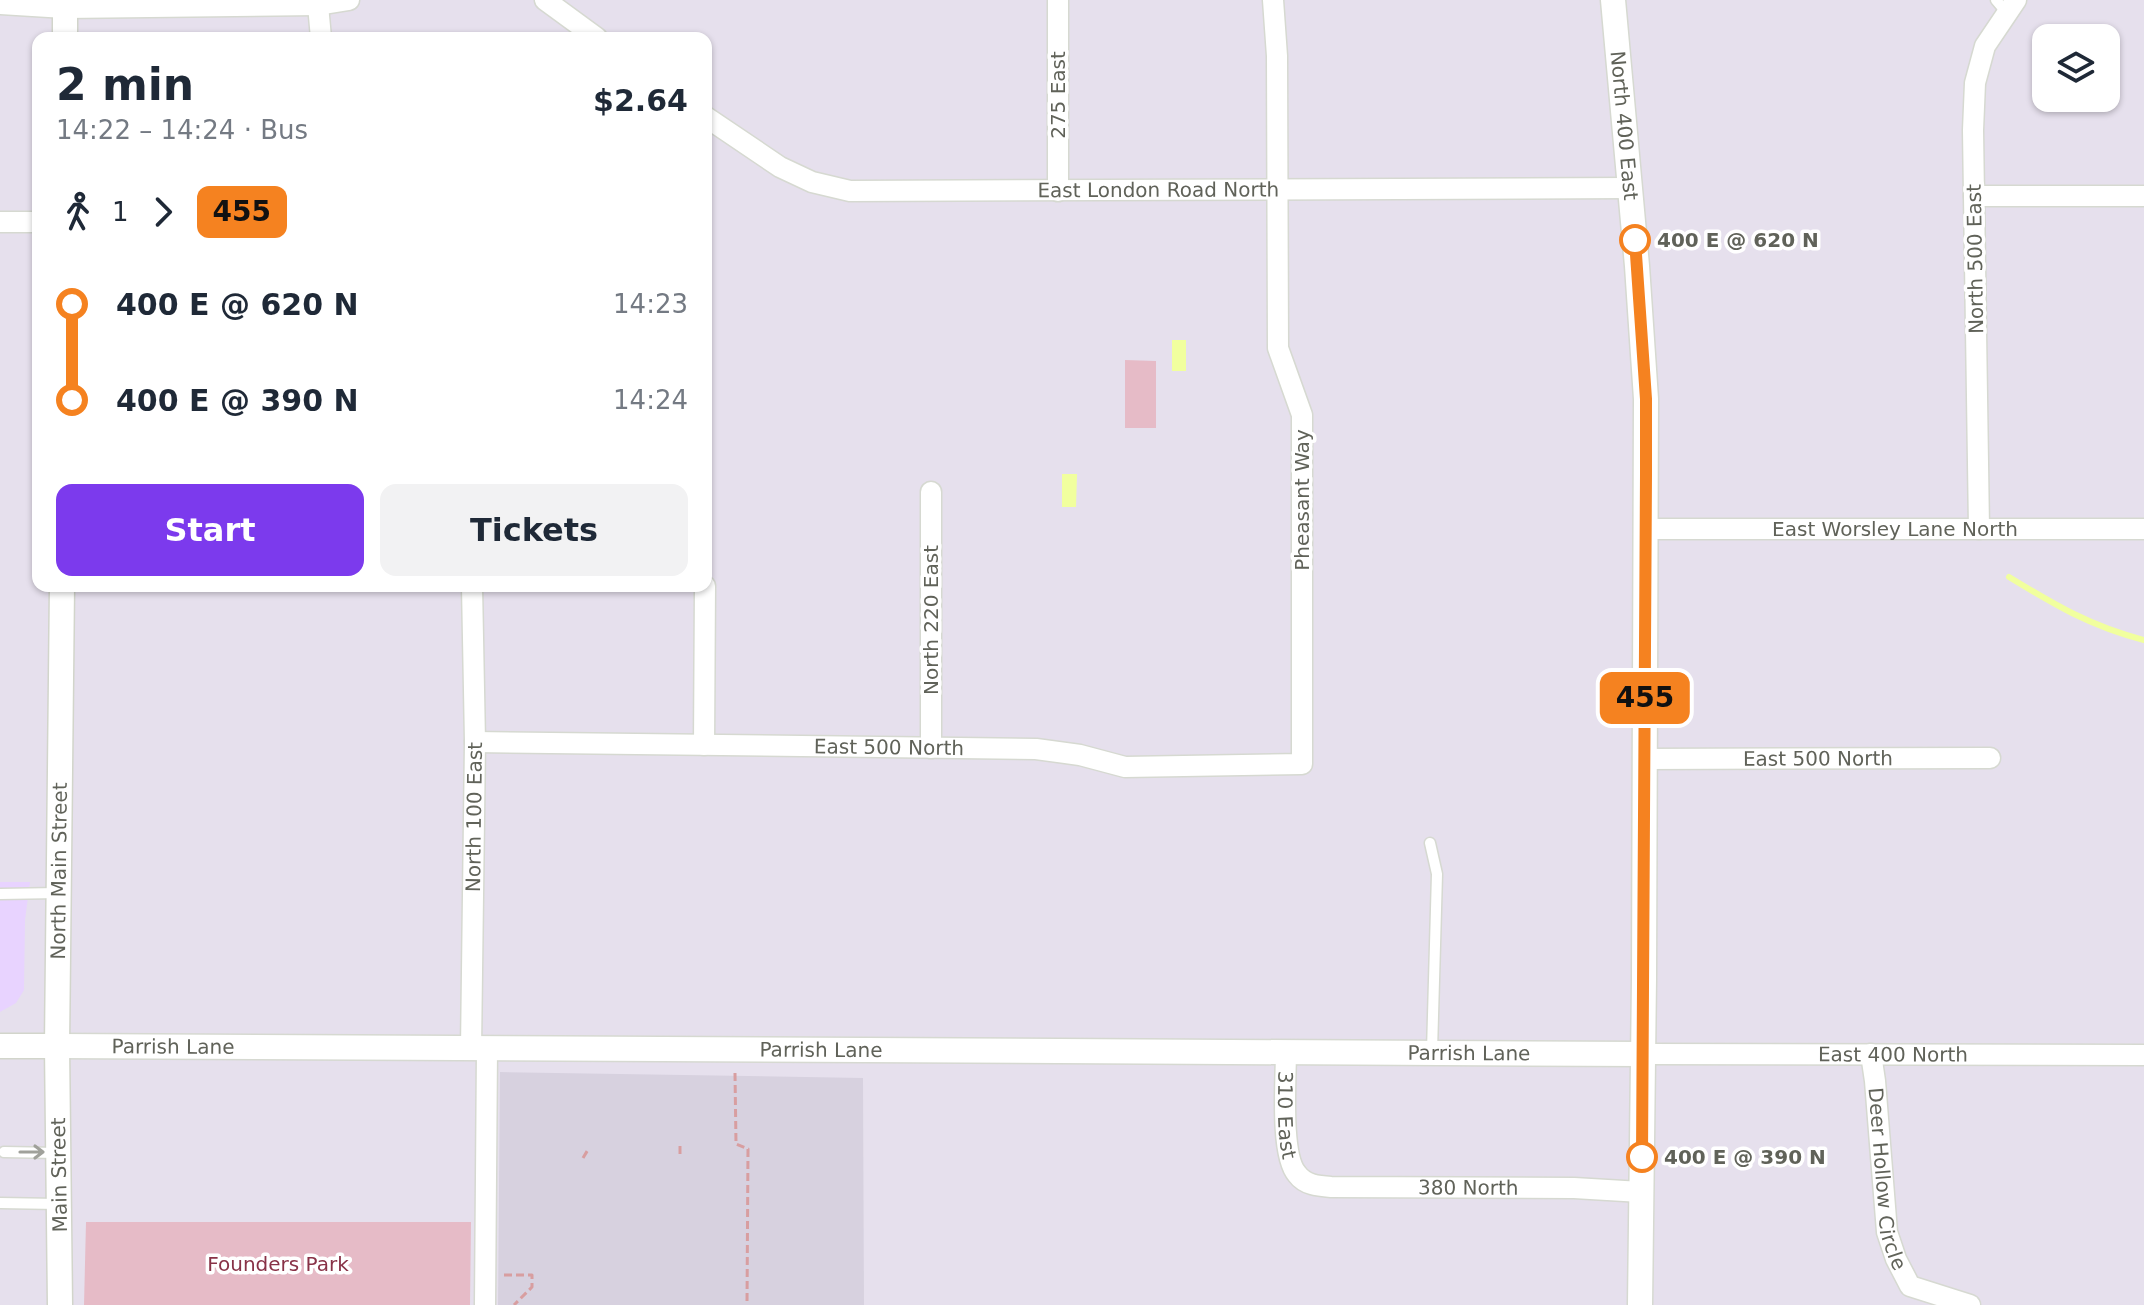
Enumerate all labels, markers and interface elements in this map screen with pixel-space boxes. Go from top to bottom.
map controls [2032,24,2120,112]
button: layers [2032,24,2120,112]
street label: North 400 East [1606,50,1643,201]
street label: 275 East [1046,51,1070,139]
text: 2 min [56,59,194,110]
text: $2.64 [593,83,688,118]
text: 14:22 – 14:24 · Bus [56,115,308,145]
street label: East London Road North [1037,177,1279,202]
street label: North 500 East [1962,184,1988,334]
icon: walk [56,190,100,234]
icon: forward [141,190,185,234]
text: 455 [213,195,271,228]
text: 1 [112,197,129,227]
marker: 400 E @ 620 N [1620,225,1650,255]
place label: 400 E @ 620 N [1657,228,1819,252]
text: 400 E @ 620 N [116,287,359,322]
text: 14:23 [613,289,688,319]
text: 400 E @ 390 N [116,383,359,418]
text: 14:24 [613,385,688,415]
street label: Pheasant Way [1290,429,1314,571]
button: Start [56,484,364,576]
button: Tickets [380,484,688,576]
street label: East Worsley Lane North [1772,517,2018,541]
street label: North 220 East [919,545,943,695]
line badge: 455 [1599,672,1691,724]
text: 455 [1616,681,1674,714]
street label: East 500 North [814,734,964,760]
street label: North 100 East [461,742,487,892]
street label: East 500 North [1743,746,1893,771]
street label: North Main Street [46,782,72,960]
street label: Parrish Lane [111,1034,235,1059]
street label: Parrish Lane [759,1038,883,1062]
street label: Parrish Lane [1407,1041,1531,1065]
street label: East 400 North [1818,1042,1968,1067]
street label: 310 East [1273,1071,1302,1161]
street label: Deer Hollow Circle [1864,1087,1912,1274]
street label: Main Street [46,1117,72,1233]
marker: 400 E @ 390 N [1627,1142,1657,1172]
one-way arrow [18,1144,45,1160]
place label: 400 E @ 390 N [1664,1145,1826,1169]
street label: 380 North [1418,1175,1519,1200]
park label: Founders Park [207,1252,349,1276]

